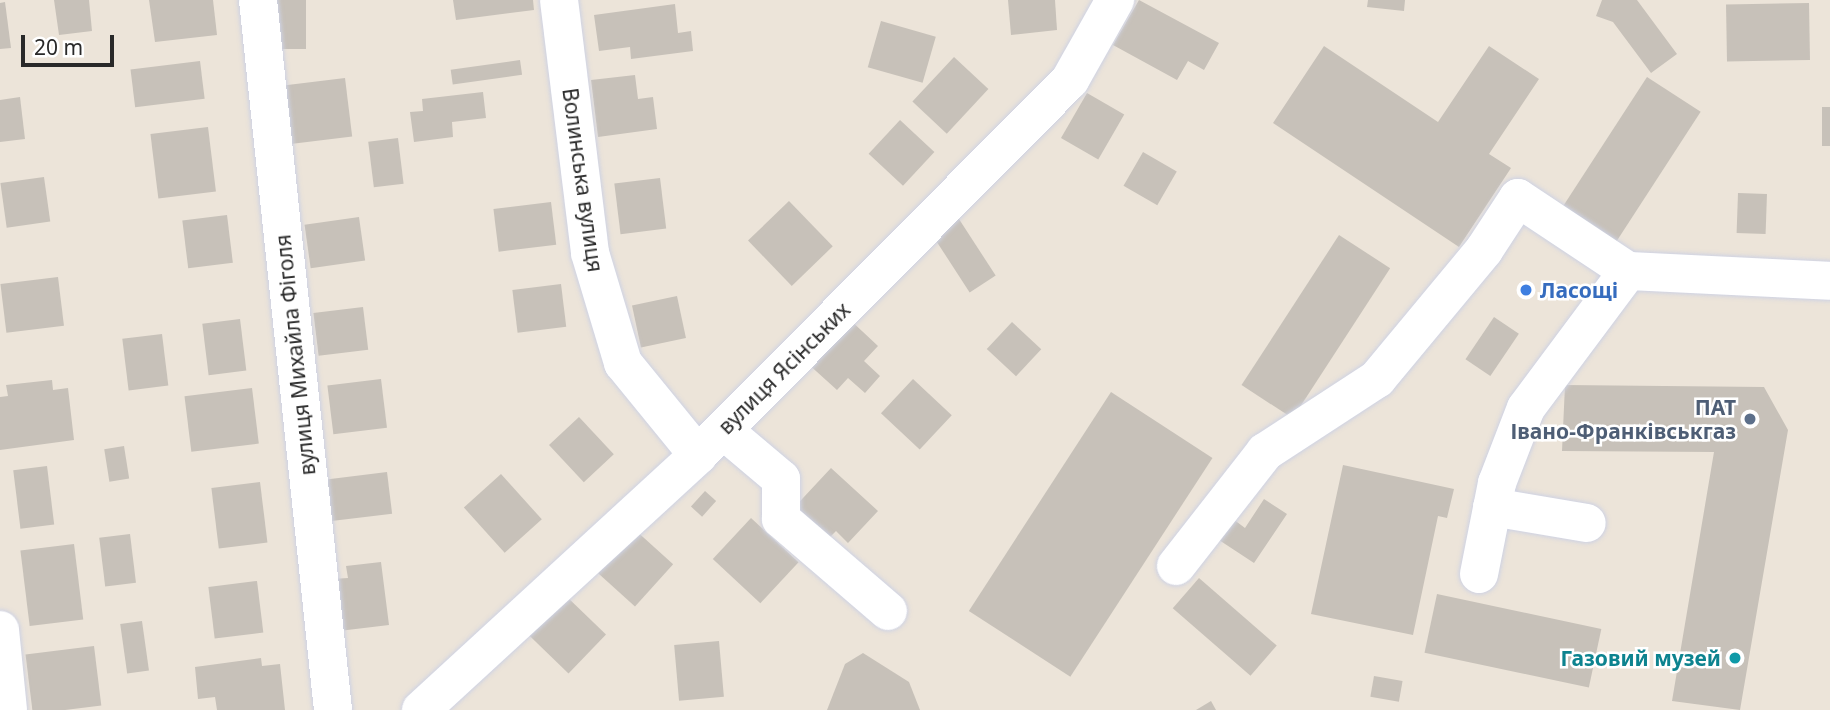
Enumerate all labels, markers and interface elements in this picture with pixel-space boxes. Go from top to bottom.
scale bar [24,21,117,65]
text: 20 m [34,33,83,61]
street label: Волинська вулиця [558,86,608,274]
street label: вулиця Михайла Фіголя [270,233,320,477]
place label: Ласощі [1540,277,1618,303]
marker: Ласощі [1518,282,1534,298]
street label: вулиця Ясінських [713,297,855,439]
place label: ПАТ Івано-Франківськгаз [1511,394,1736,444]
marker: ПАТ Івано-Франківськгаз [1742,411,1758,427]
place label: Газовий музей [1561,645,1721,671]
marker: Газовий музей [1727,650,1743,666]

